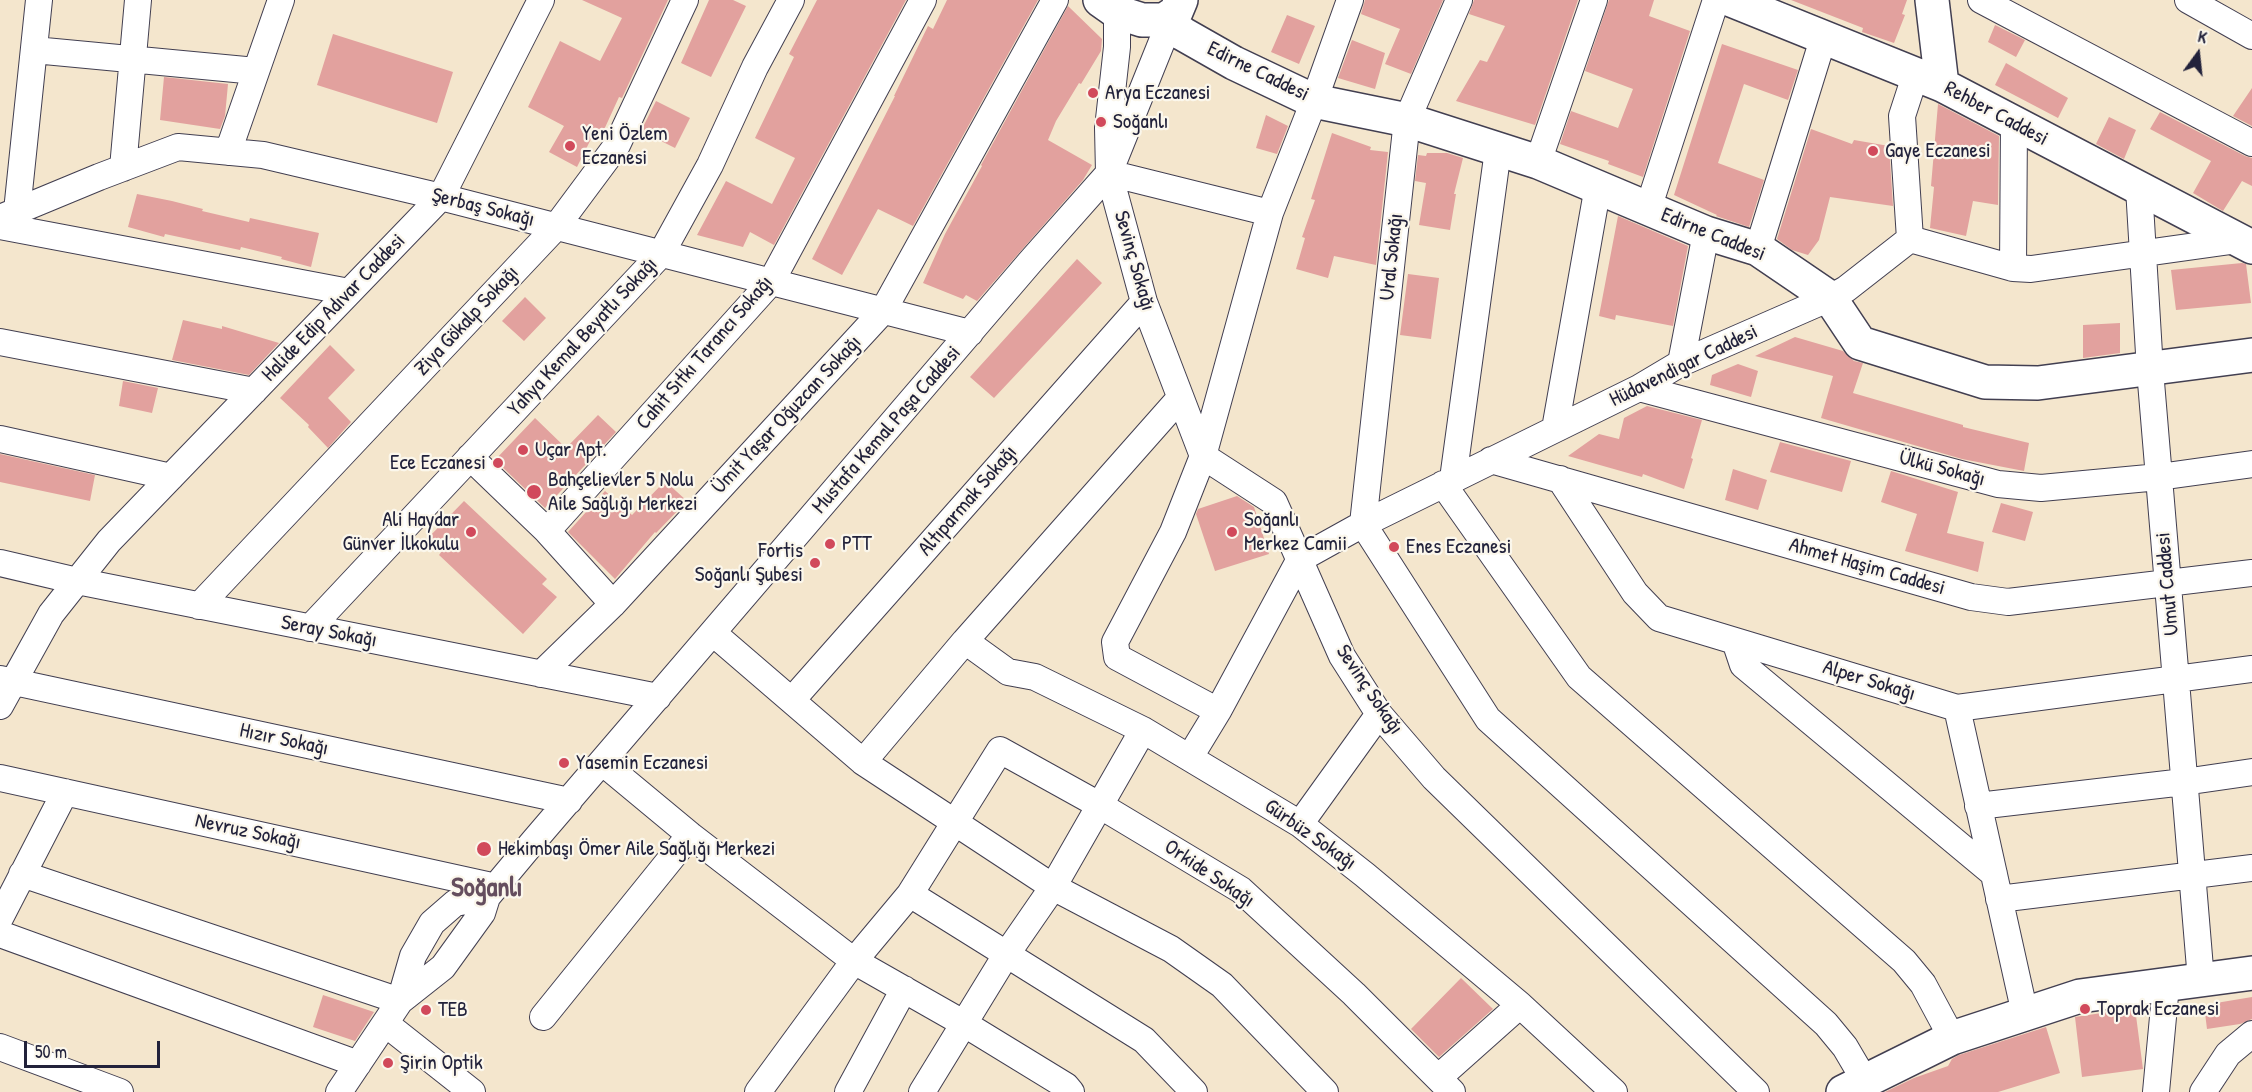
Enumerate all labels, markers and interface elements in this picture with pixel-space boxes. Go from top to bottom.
north arrow [2168,24,2228,84]
text: K [2196,25,2210,48]
street label: Edirne Caddesi [1203,37,1313,107]
street label: Rehber Caddesi [1940,76,2052,152]
place label: Arya Eczanesi [1105,80,1211,106]
marker: Arya Eczanesi [1086,86,1100,100]
place label: Soğanlı [1113,109,1168,135]
marker: Soğanlı [1094,115,1108,129]
place label: Yeni Özlem Eczanesi [582,121,668,171]
place label: Gaye Eczanesi [1885,138,1991,164]
marker: Yeni Özlem Eczanesi [563,139,577,153]
marker: Gaye Eczanesi [1866,144,1880,158]
street label: Şerbaş Sokağı [429,183,537,233]
street label: Edirne Caddesi [1657,203,1769,267]
street label: Sevinç Sokağı [1108,208,1160,314]
street label: Ural Sokağı [1375,212,1409,302]
street label: Halide Edip Adıvar Caddesi [257,229,411,387]
street label: Yahya Kemal Beyatlı Sokağı [503,252,663,422]
street label: Ziya Gökalp Sokağı [410,261,524,381]
street label: Cahit Sıtkı Tarancı Sokağı [631,271,779,435]
street label: Hüdavendigar Caddesi [1606,319,1762,413]
street label: Ümit Yaşar Oğuzcan Sokağı [707,331,867,499]
street label: Mustafa Kemal Paşa Caddesi [807,341,967,519]
place label: Uçar Apt. [535,437,607,463]
street label: Altıparmak Sokağı [913,441,1023,561]
marker: Uçar Apt. [516,443,530,457]
street label: Ülkü Sokağı [1896,445,1988,493]
place label: Ece Eczanesi [390,450,486,476]
marker: Ece Eczanesi [491,456,505,470]
place label: Bahçelievler 5 Nolu Aile Sağlığı Merkezi [548,467,698,517]
marker: Bahçelievler 5 Nolu Aile Sağlığı Merkezi [525,483,543,501]
place label: Ali Haydar Günver İlkokulu [343,507,459,557]
place label: Soğanlı Merkez Camii [1244,507,1347,557]
marker: Ali Haydar Günver İlkokulu [464,525,478,539]
marker: Soğanlı Merkez Camii [1225,525,1239,539]
place label: PTT [842,531,872,557]
street label: Umut Caddesi [2151,531,2185,637]
street label: Ahmet Haşim Caddesi [1786,533,1948,601]
place label: Enes Eczanesi [1406,534,1511,560]
marker: PTT [823,537,837,551]
place label: Fortis Soğanlı Şubesi [695,538,803,588]
marker: Enes Eczanesi [1387,540,1401,554]
marker: Fortis Soğanlı Şubesi [808,556,822,570]
street label: Seray Sokağı [279,610,379,654]
street label: Sevinç Sokağı [1330,640,1408,740]
street label: Alper Sokağı [1820,655,1918,707]
street label: Hızır Sokağı [237,718,331,762]
place label: Yasemin Eczanesi [576,750,709,776]
marker: Yasemin Eczanesi [557,756,571,770]
street label: Gürbüz Sokağı [1259,794,1361,876]
street label: Nevruz Sokağı [193,809,303,855]
street label: Orkide Sokağı [1159,835,1259,913]
place label: Hekimbaşı Ömer Aile Sağlığı Merkezi [498,836,775,862]
marker: Hekimbaşı Ömer Aile Sağlığı Merkezi [475,840,493,858]
district label: Soğanlı [451,873,523,905]
place label: Toprak Eczanesi [2097,996,2219,1022]
place label: TEB [438,997,468,1023]
marker: Toprak Eczanesi [2078,1002,2092,1016]
marker: TEB [419,1003,433,1017]
scale bar [27,1029,164,1067]
text: 50 m [35,1039,67,1064]
place label: Şirin Optik [400,1050,483,1076]
marker: Şirin Optik [381,1056,395,1070]

